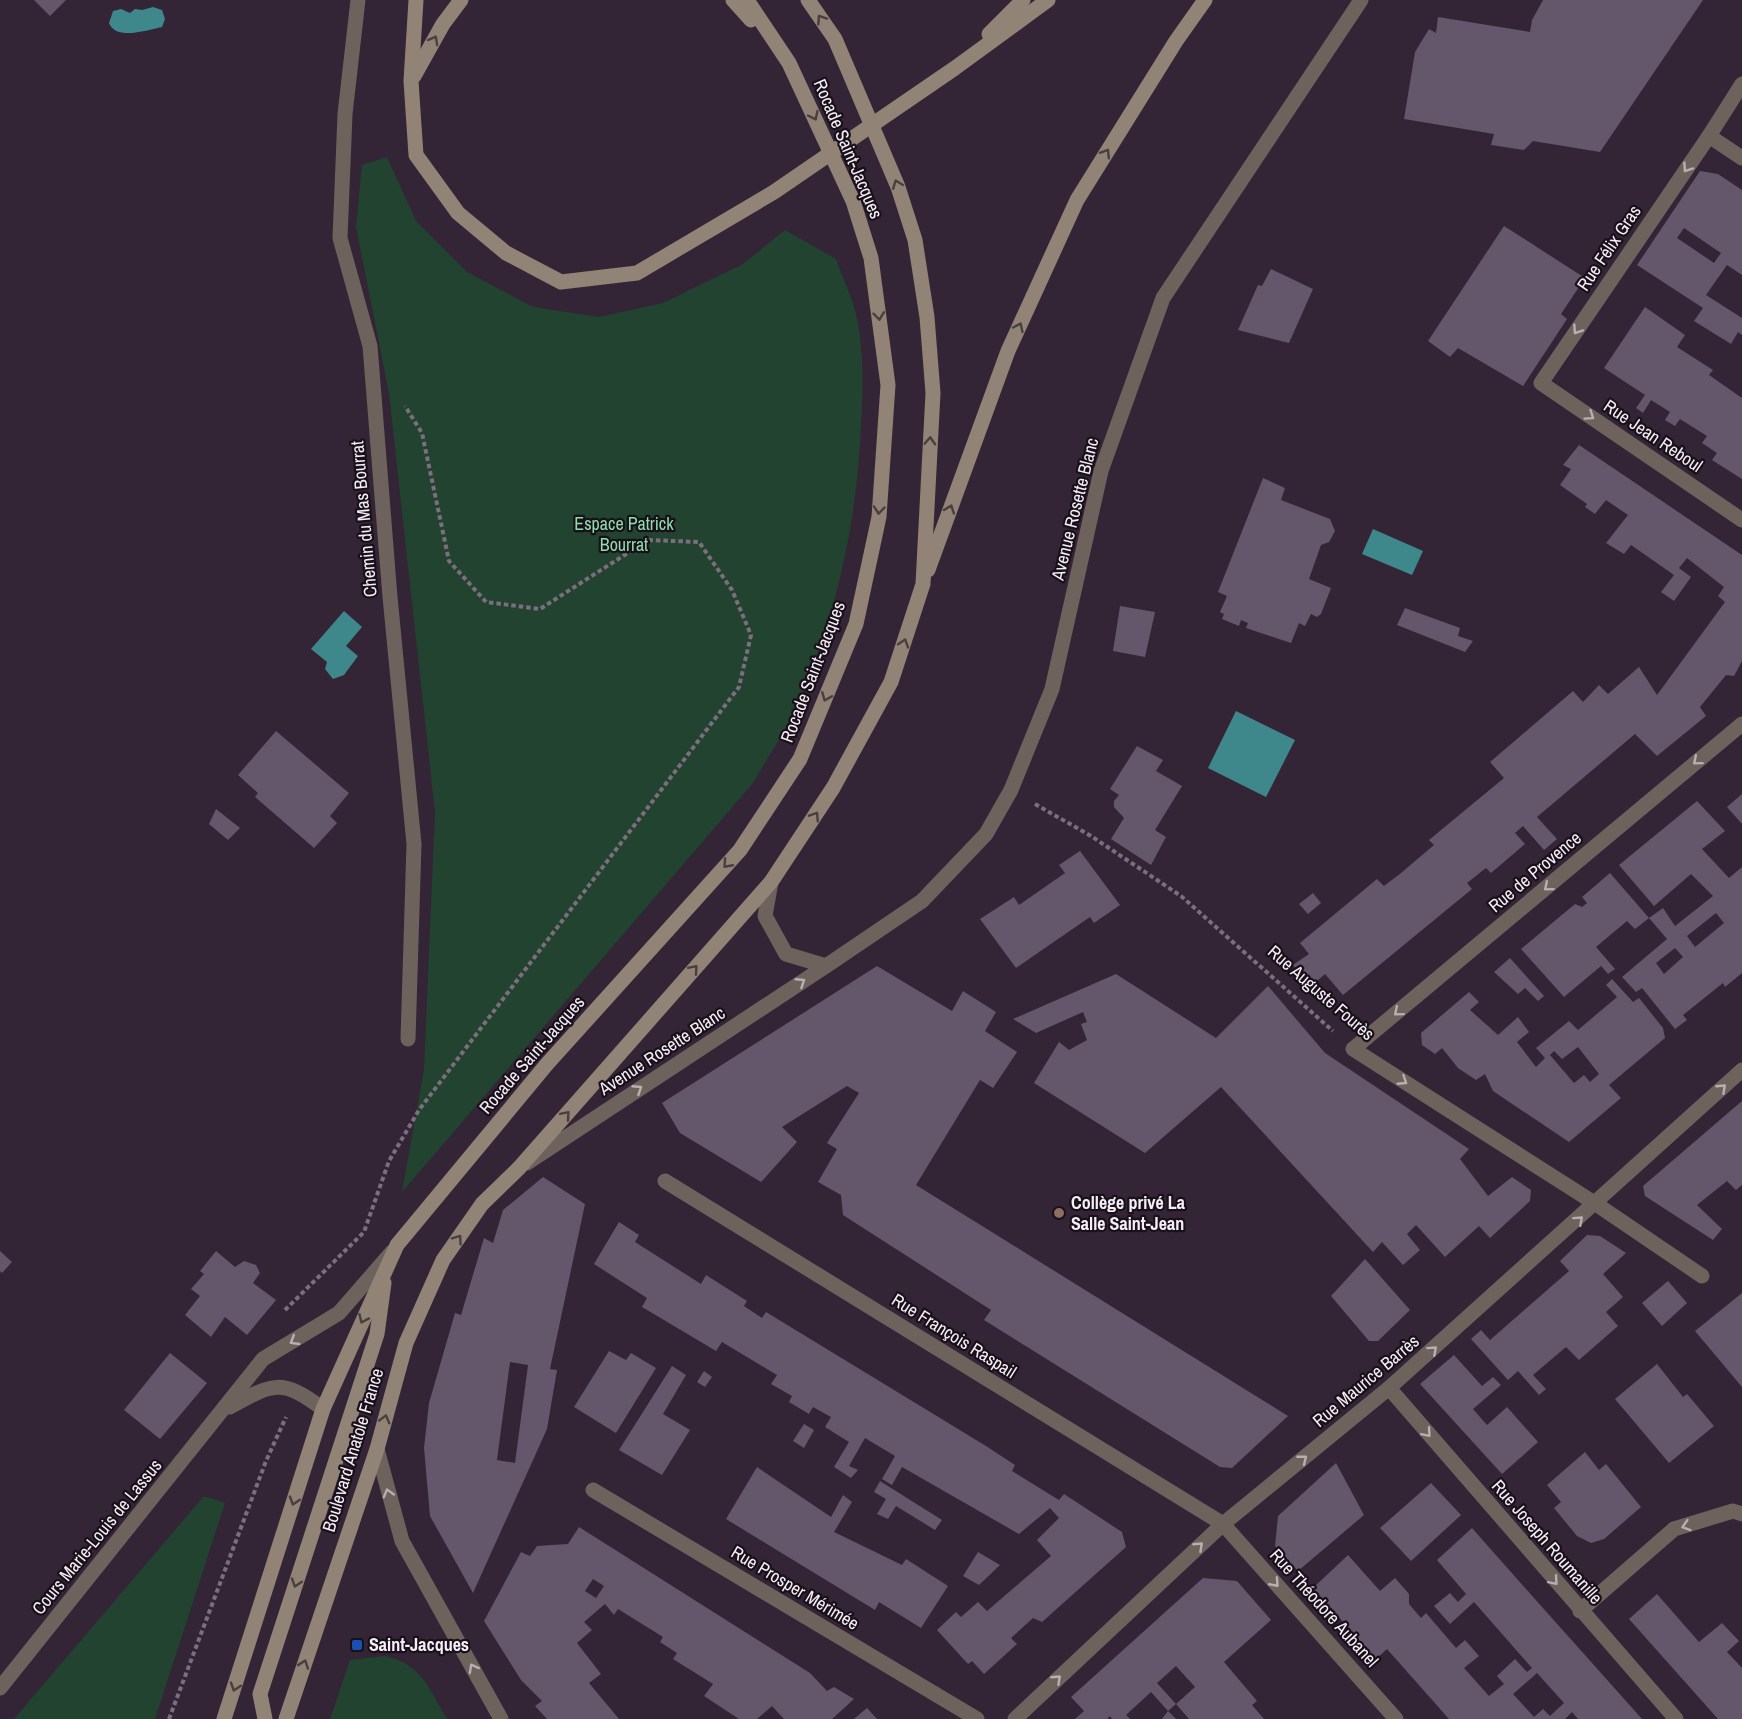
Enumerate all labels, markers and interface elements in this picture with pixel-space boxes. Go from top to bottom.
one-way arrow [818,15,829,26]
one-way arrow [427,35,438,46]
street label: Rocade Saint-Jacques [808,75,889,222]
one-way arrow [806,109,818,120]
one-way arrow [1099,148,1110,159]
one-way arrow [1683,161,1694,172]
one-way arrow [891,179,904,190]
street label: Rue Félix Gras [1571,200,1647,296]
one-way arrow [872,311,884,321]
one-way arrow [1012,322,1024,333]
one-way arrow [1574,323,1585,334]
street label: Rue Jean Reboul [1599,393,1708,478]
one-way arrow [1583,409,1594,420]
street label: Avenue Rosette Blanc [1045,435,1104,584]
one-way arrow [924,437,937,446]
street label: Chemin du Mas Bourrat [344,440,383,598]
one-way arrow [943,504,956,515]
one-way arrow [873,506,886,515]
park label: Espace Patrick Bourrat [574,511,674,557]
street label: Rocade Saint-Jacques [774,598,851,746]
one-way arrow [896,638,909,649]
one-way arrow [821,690,833,701]
one-way arrow [1693,754,1704,765]
one-way arrow [807,811,818,822]
street label: Rue de Provence [1483,825,1586,918]
one-way arrow [723,857,734,867]
one-way arrow [1544,879,1555,890]
street label: Rue Auguste Fourès [1263,939,1380,1046]
one-way arrow [687,965,698,976]
one-way arrow [794,978,805,989]
street label: Rocade Saint-Jacques [473,990,590,1119]
street label: Avenue Rosette Blanc [593,1000,730,1101]
one-way arrow [1394,1005,1405,1016]
one-way arrow [1396,1074,1407,1085]
one-way arrow [1716,1084,1726,1095]
one-way arrow [632,1085,642,1097]
one-way arrow [559,1111,570,1122]
place label: Collège privé La Salle Saint-Jean [1071,1190,1186,1236]
marker: Collège privé La Salle Saint-Jean [1052,1206,1066,1220]
one-way arrow [1572,1216,1582,1227]
one-way arrow [451,1235,462,1246]
street label: Rue François Raspail [887,1287,1021,1384]
one-way arrow [358,1312,370,1323]
street label: Rue Maurice Barrès [1307,1329,1424,1433]
one-way arrow [290,1333,300,1345]
one-way arrow [1427,1346,1437,1357]
street label: Boulevard Anatole France [316,1365,389,1535]
one-way arrow [378,1414,391,1424]
one-way arrow [1420,1426,1431,1437]
street label: Cours Marie-Louis de Lassus [26,1454,167,1620]
one-way arrow [1296,1456,1307,1467]
street label: Rue Joseph Roumanille [1486,1474,1608,1609]
one-way arrow [383,1488,395,1499]
one-way arrow [289,1495,301,1506]
one-way arrow [1681,1518,1692,1531]
street label: Rue Prosper Mérimée [727,1539,864,1636]
one-way arrow [1192,1542,1203,1553]
street label: Rue Théodore Aubanel [1264,1543,1384,1672]
one-way arrow [1547,1574,1558,1585]
one-way arrow [1268,1576,1279,1587]
one-way arrow [291,1577,303,1588]
place label: Saint-Jacques [369,1632,469,1657]
marker: Saint-Jacques [350,1638,364,1652]
one-way arrow [297,1659,310,1670]
one-way arrow [469,1664,480,1674]
one-way arrow [1051,1675,1061,1686]
one-way arrow [229,1681,242,1692]

